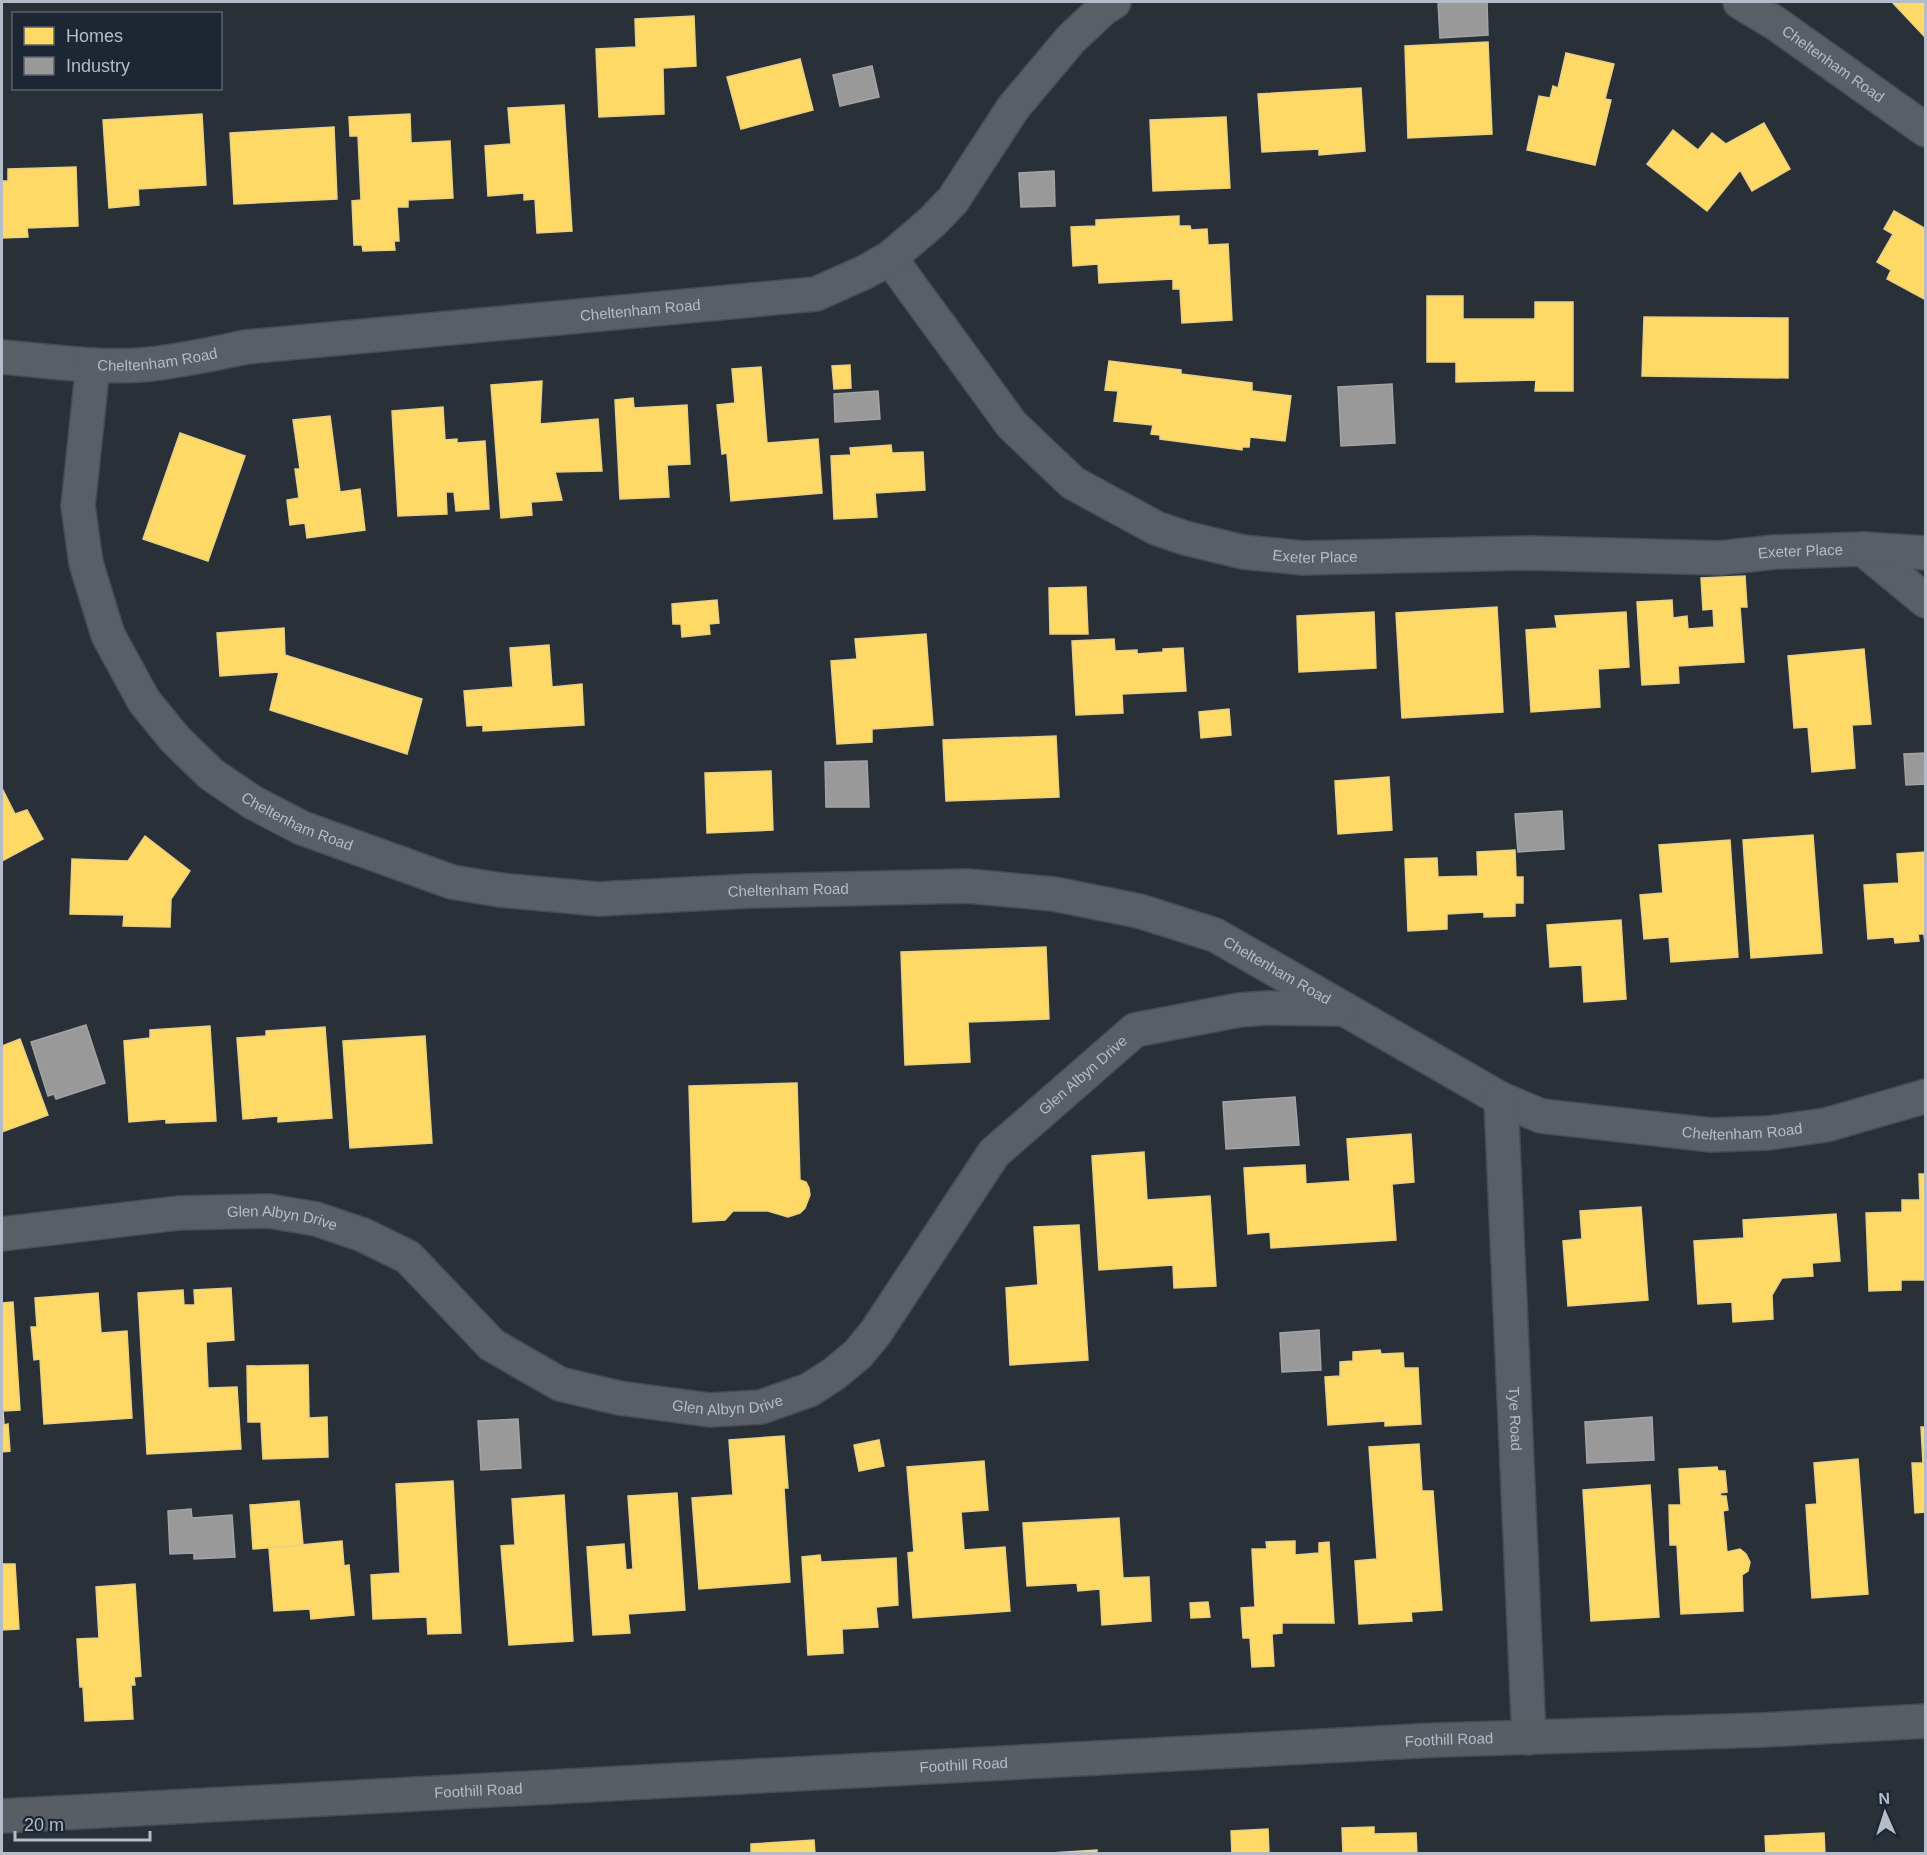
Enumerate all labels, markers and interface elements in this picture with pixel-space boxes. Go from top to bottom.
legend [12,12,222,90]
street label: Cheltenham Road [1779,22,1888,106]
text: Homes [66,26,123,46]
text: Industry [66,56,130,76]
street label: Cheltenham Road [579,296,701,324]
street label: Cheltenham Road [97,344,219,374]
street label: Exeter Place [1757,541,1843,562]
street label: Exeter Place [1272,546,1358,566]
street label: Cheltenham Road [238,788,355,854]
street label: Cheltenham Road [727,880,849,900]
street label: Cheltenham Road [1220,933,1334,1008]
street label: Glen Albyn Drive [1035,1032,1130,1118]
street label: Cheltenham Road [1681,1119,1803,1143]
street label: Glen Albyn Drive [227,1202,340,1234]
street label: Tye Road [1506,1386,1525,1451]
street label: Glen Albyn Drive [671,1391,785,1418]
street label: Foothill Road [1404,1729,1493,1750]
street label: Foothill Road [919,1754,1008,1775]
street label: Foothill Road [434,1779,523,1801]
north arrow [1855,1783,1915,1843]
text: N [1878,1790,1890,1807]
scale bar [15,1804,150,1842]
text: 20 m [24,1815,64,1835]

